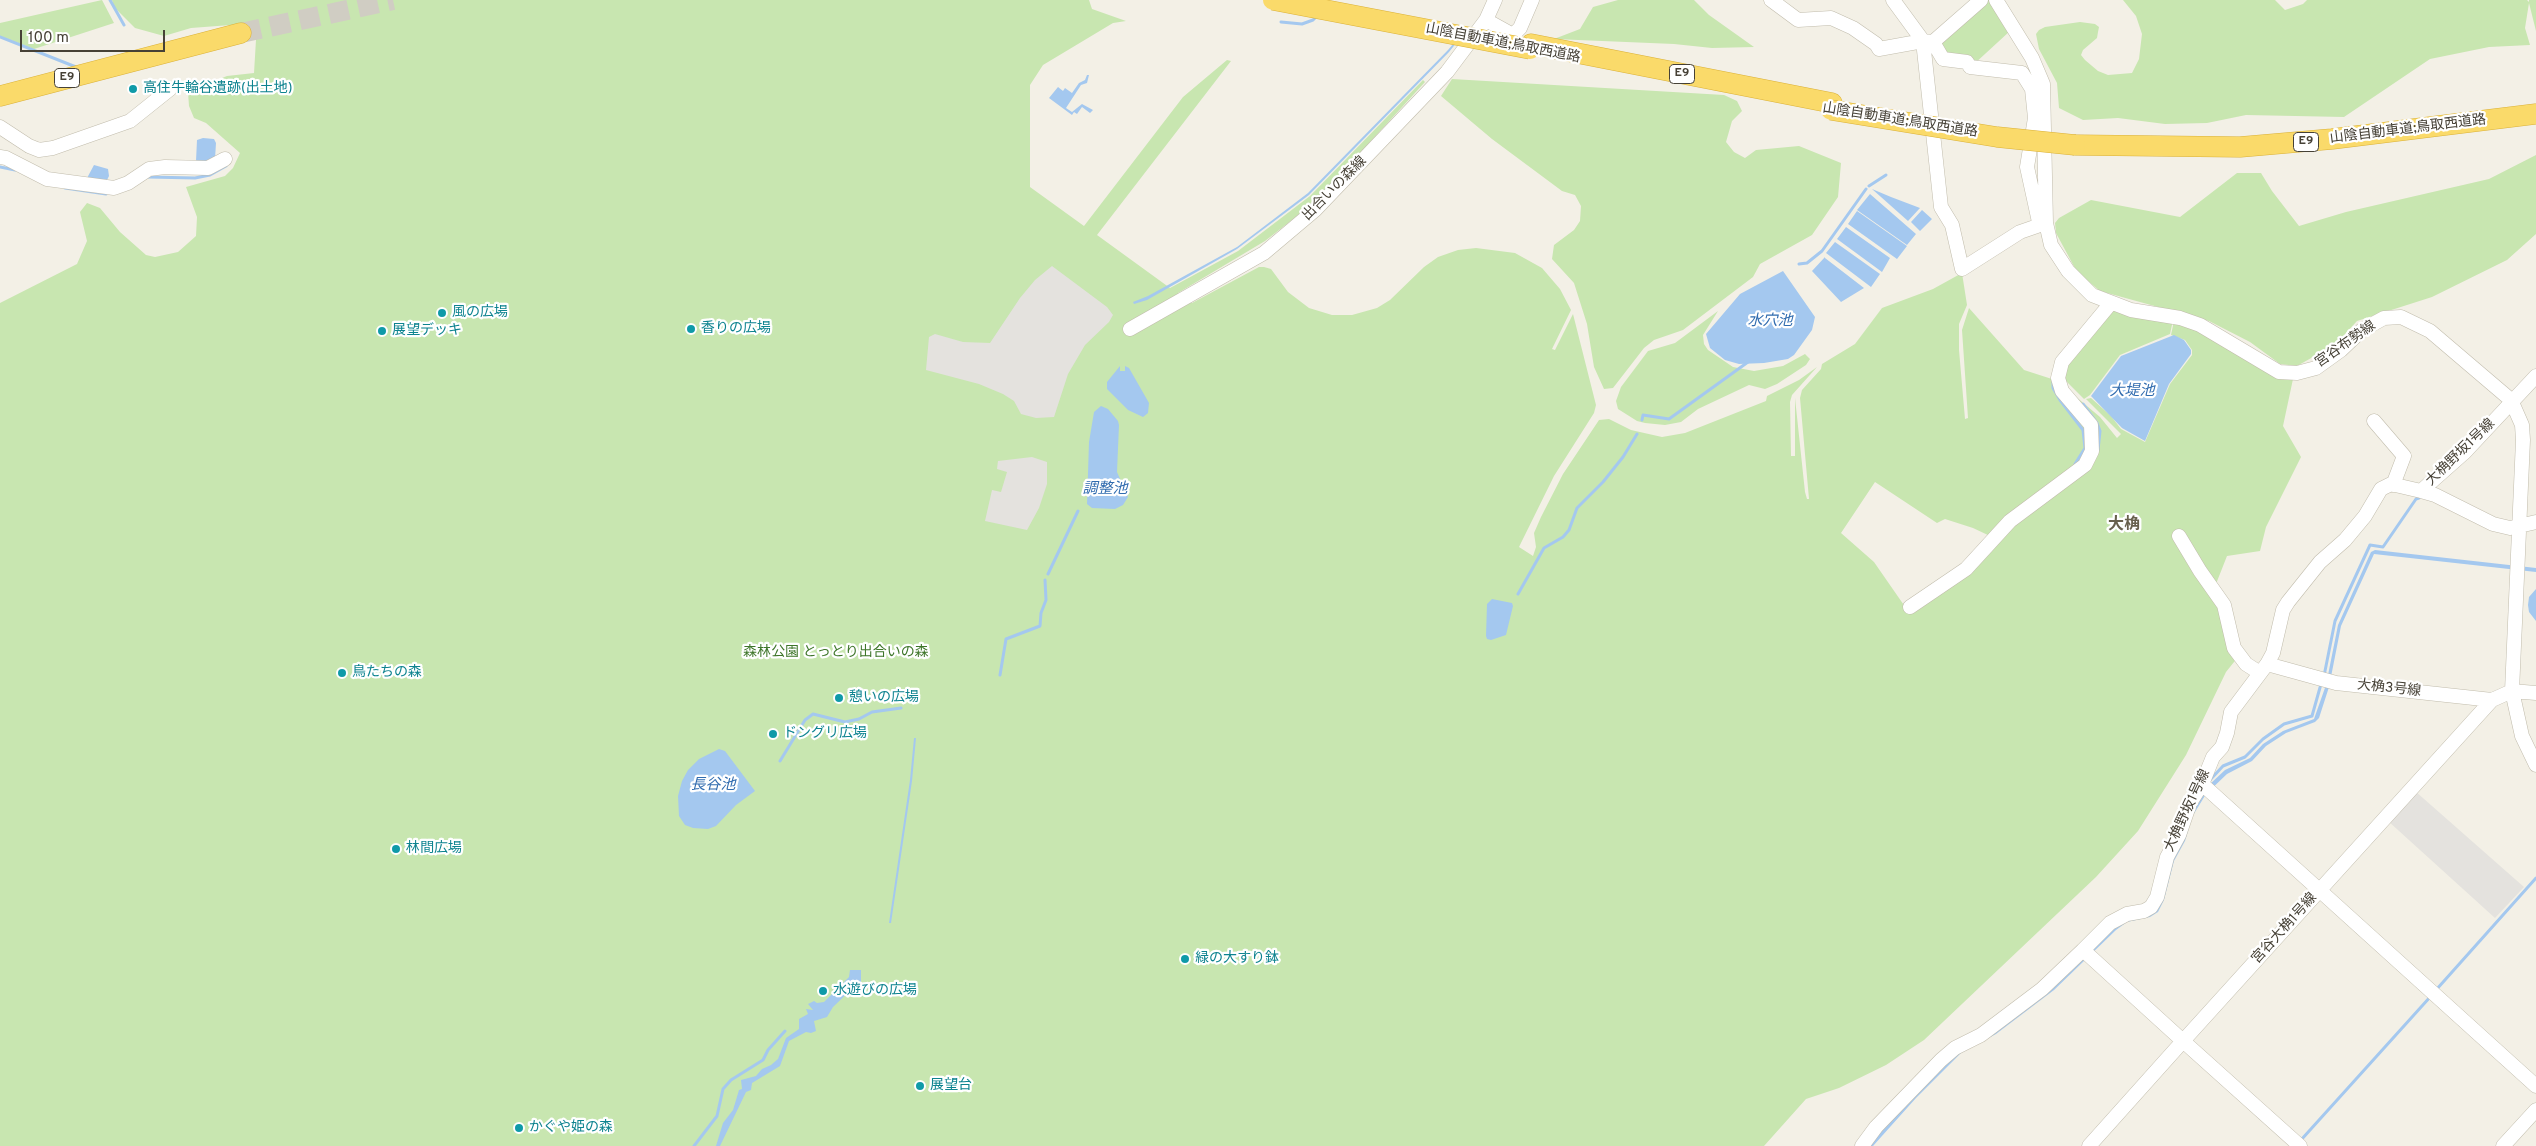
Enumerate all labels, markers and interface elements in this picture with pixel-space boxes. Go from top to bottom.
scale bar [22,20,168,52]
street label: 山陰自動車道;鳥取西道路 [1424,21,1582,67]
text: 100 m [28,29,69,48]
road number: E9 [1670,64,1694,84]
road number: E9 [54,68,80,88]
place label: 高住牛輪谷遺跡(出土地) [143,81,293,97]
marker: 高住牛輪谷遺跡(出土地) [127,83,139,95]
street label: 山陰自動車道;鳥取西道路 [1821,100,1979,142]
street label: 山陰自動車道;鳥取西道路 [2329,112,2487,148]
road number: E9 [2294,132,2318,152]
street label: 出合いの森線 [1299,153,1371,225]
place label: 風の広場 [452,305,508,321]
marker: 風の広場 [436,307,448,319]
water label: 水穴池 [1748,313,1792,331]
street label: 宮谷布勢線 [2313,318,2379,372]
place label: 香りの広場 [701,321,771,337]
place label: 展望デッキ [392,323,462,339]
marker: 香りの広場 [685,323,697,335]
marker: 展望デッキ [376,325,388,337]
water label: 大堤池 [2110,383,2154,401]
street label: 大桷野坂1号線 [2423,416,2499,490]
water label: 調整池 [1083,481,1127,499]
district label: 大桷 [2108,516,2140,536]
park label: 森林公園 とっとり出合いの森 [743,645,929,661]
place label: 鳥たちの森 [352,665,422,681]
marker: 鳥たちの森 [336,667,348,679]
street label: 大桷3号線 [2356,677,2422,701]
place label: 憩いの広場 [849,690,919,706]
marker: 憩いの広場 [833,692,845,704]
place label: ドングリ広場 [783,726,867,742]
marker: ドングリ広場 [767,728,779,740]
street label: 大桷野坂1号線 [2162,767,2214,855]
water label: 長谷池 [691,777,735,795]
place label: 林間広場 [406,841,462,857]
marker: 林間広場 [390,843,402,855]
street label: 宮谷大桷1号線 [2249,890,2321,968]
place label: 緑の大すり鉢 [1195,951,1279,967]
marker: 緑の大すり鉢 [1179,953,1191,965]
place label: 水遊びの広場 [833,983,917,999]
marker: 水遊びの広場 [817,985,829,997]
place label: 展望台 [930,1078,972,1094]
marker: 展望台 [914,1080,926,1092]
place label: かぐや姫の森 [529,1120,613,1136]
marker: かぐや姫の森 [513,1122,525,1134]

